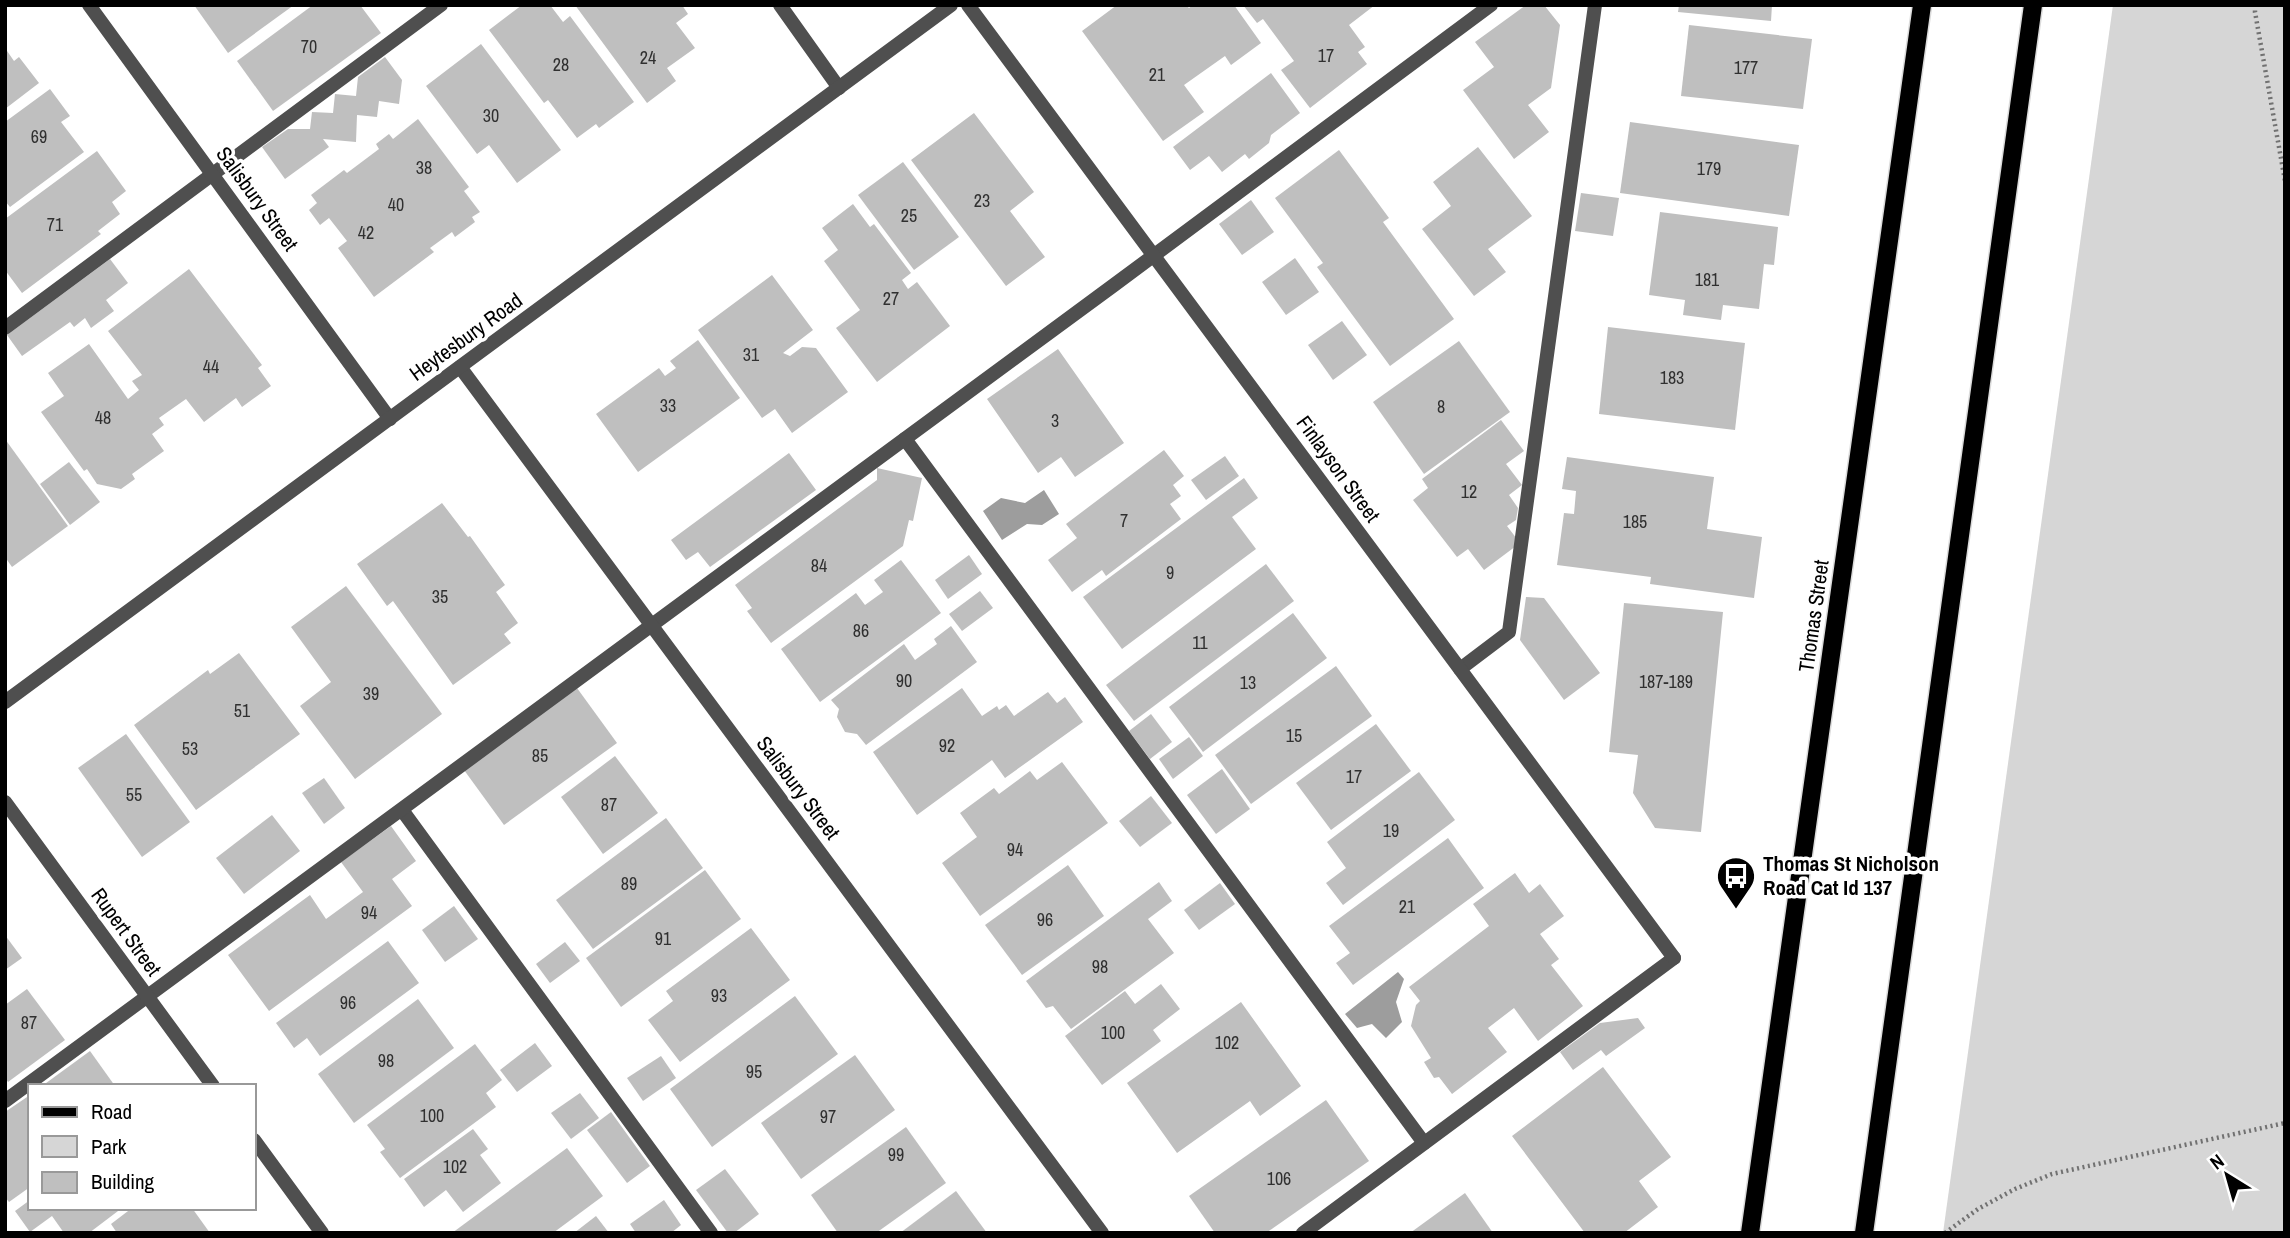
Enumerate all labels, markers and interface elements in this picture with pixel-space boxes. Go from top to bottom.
house number: 70 [301,34,317,59]
house number: 17 [1318,43,1334,68]
house number: 24 [640,45,656,70]
house number: 28 [553,52,569,77]
house number: 177 [1734,55,1758,80]
house number: 21 [1149,62,1166,87]
house number: 30 [483,103,499,128]
house number: 69 [31,124,47,149]
street label: Salisbury Street [210,141,305,257]
house number: 38 [416,155,432,180]
house number: 179 [1697,156,1721,181]
house number: 23 [974,188,990,213]
house number: 40 [388,192,404,217]
house number: 25 [901,203,917,228]
house number: 71 [47,212,64,237]
house number: 42 [358,220,374,245]
house number: 181 [1695,267,1720,292]
street label: Heytesbury Road [403,286,528,387]
house number: 27 [883,286,899,311]
house number: 31 [743,342,760,367]
house number: 44 [203,354,219,379]
house number: 183 [1660,365,1684,390]
house number: 33 [660,393,676,418]
house number: 8 [1437,394,1445,419]
house number: 48 [95,405,111,430]
house number: 3 [1051,408,1059,433]
street label: Finlayson Street [1290,409,1387,528]
house number: 12 [1461,479,1477,504]
house number: 7 [1120,508,1128,533]
house number: 185 [1623,509,1647,534]
house number: 84 [811,553,827,578]
street label: Thomas Street [1791,558,1836,674]
house number: 9 [1166,560,1174,585]
house number: 35 [432,584,448,609]
house number: 86 [853,618,869,643]
house number: 11 [1192,630,1208,655]
house number: 90 [896,668,912,693]
house number: 187-189 [1639,669,1693,694]
house number: 13 [1240,670,1256,695]
house number: 39 [363,681,379,706]
house number: 51 [234,698,251,723]
house number: 15 [1286,723,1302,748]
street label: Salisbury Street [750,730,847,846]
house number: 92 [939,733,955,758]
house number: 53 [182,736,198,761]
house number: 85 [532,743,548,768]
house number: 17 [1346,764,1362,789]
house number: 55 [126,782,142,807]
house number: 87 [601,792,617,817]
house number: 19 [1383,818,1399,843]
house number: 94 [1007,837,1023,862]
place label: Thomas St Nicholson Road Cat Id 137 [1763,849,1939,902]
bus stop icon: Thomas St Nicholson Road Cat Id 137 [1715,855,1757,910]
house number: 89 [621,871,637,896]
street label: Rupert Street [85,882,168,982]
house number: 21 [1399,894,1416,919]
house number: 94 [361,900,377,925]
house number: 96 [1037,907,1053,932]
house number: 91 [655,926,672,951]
house number: 98 [1092,954,1108,979]
house number: 93 [711,983,727,1008]
house number: 96 [340,990,356,1015]
house number: 87 [21,1010,37,1035]
house number: 100 [1101,1020,1125,1045]
house number: 102 [1215,1030,1239,1055]
house number: 98 [378,1048,394,1073]
house number: 95 [746,1059,762,1084]
legend [28,1084,256,1210]
text: Road [91,1097,132,1126]
house number: 100 [420,1103,444,1128]
house number: 97 [820,1104,836,1129]
text: Park [91,1132,127,1161]
north arrow [2192,1140,2262,1210]
house number: 99 [888,1142,904,1167]
text: N [2204,1148,2229,1175]
house number: 102 [443,1154,467,1179]
house number: 106 [1267,1166,1291,1191]
text: Building [91,1167,155,1196]

